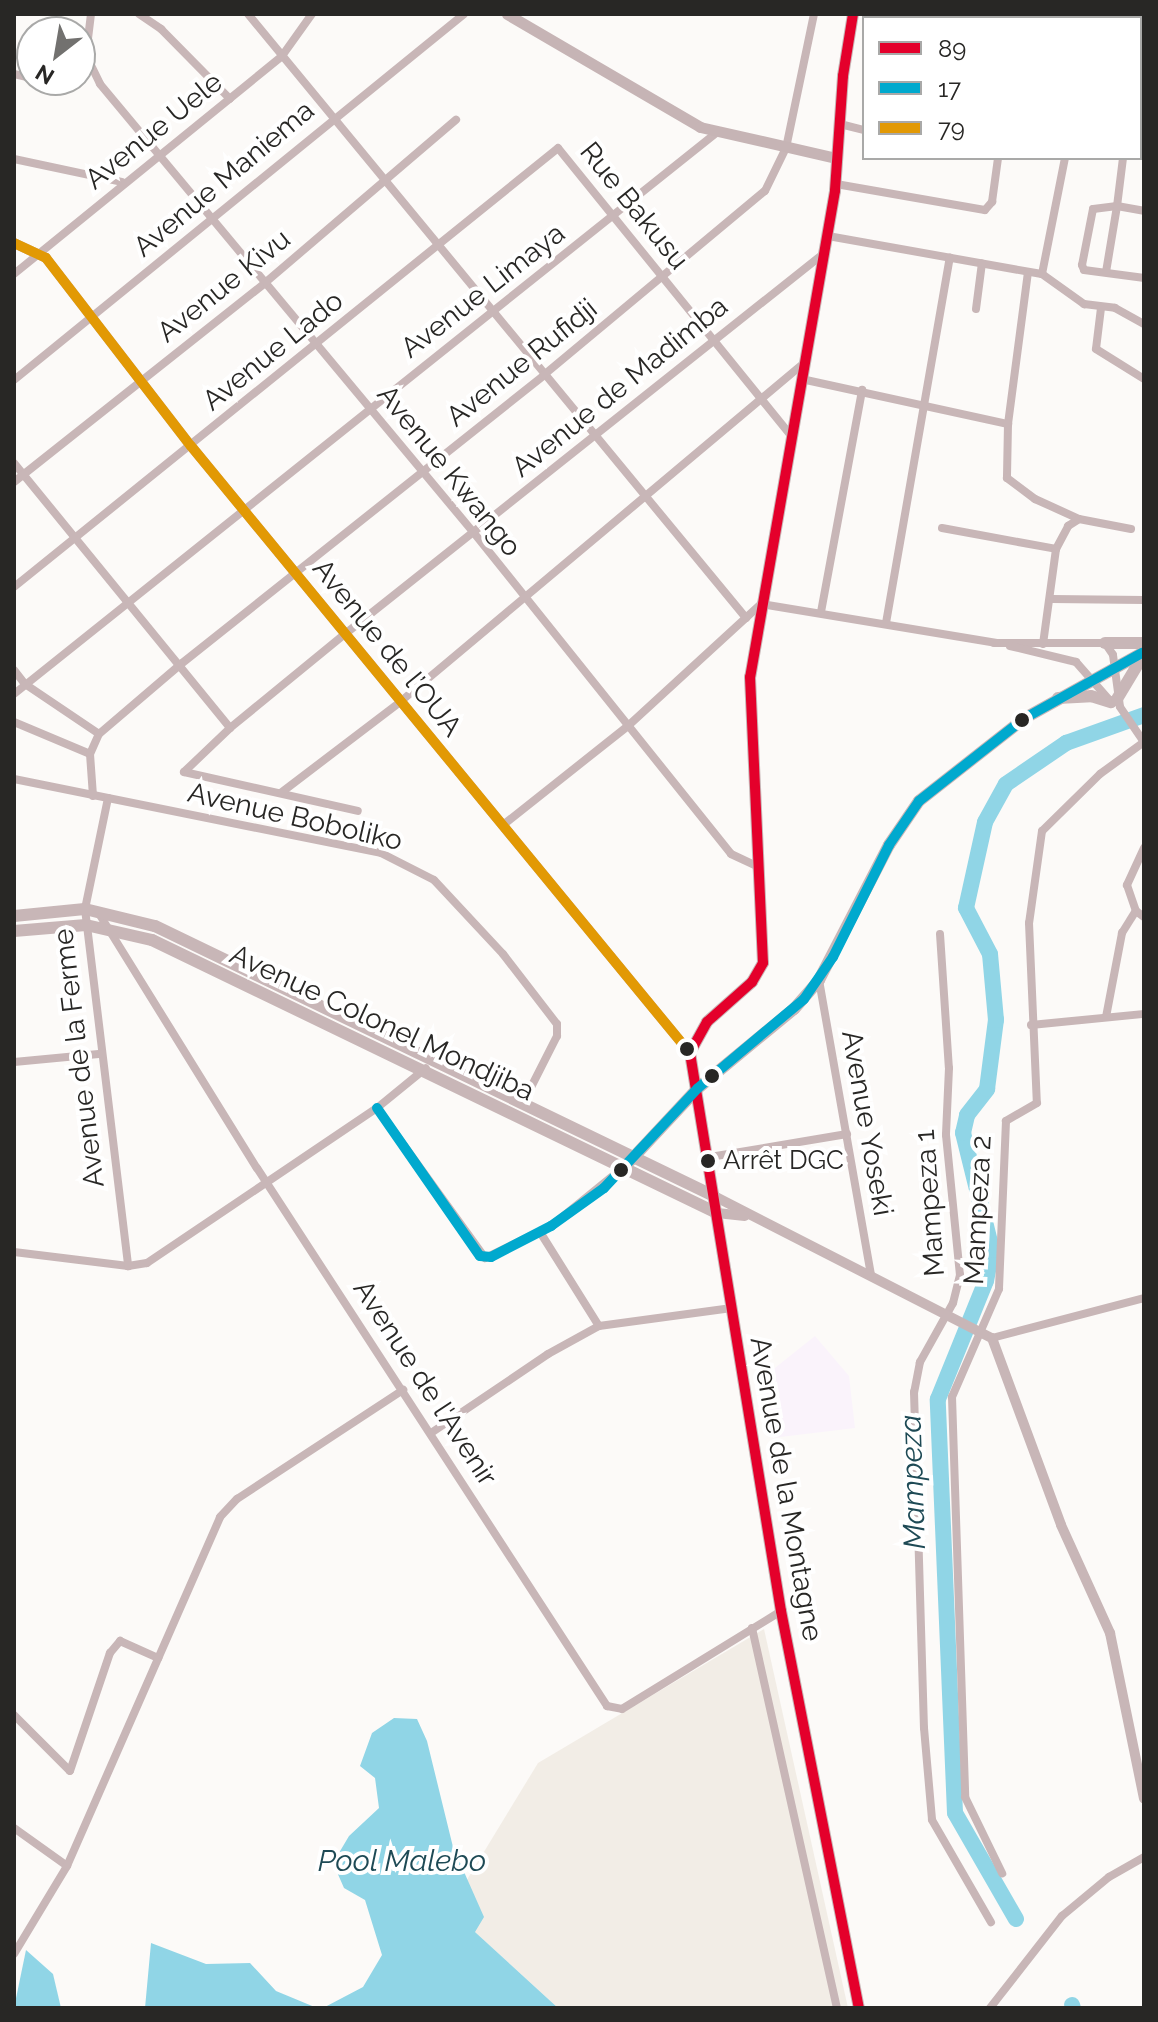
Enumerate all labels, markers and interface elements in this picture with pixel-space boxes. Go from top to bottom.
north arrow [16,16,96,96]
legend [862,16,1142,160]
text: 89 [938,34,966,63]
text: N [31,59,59,90]
street label: Avenue Uele [79,65,229,197]
text: 17 [938,74,961,103]
street label: Avenue Maniema [127,94,321,264]
text: 79 [938,114,965,143]
street label: Rue Bakusu [573,136,695,276]
street label: Avenue Limaya [394,217,572,365]
street label: Avenue Kivu [151,222,297,350]
street label: Avenue Lado [196,284,350,418]
street label: Avenue de Madimba [505,290,735,484]
street label: Avenue Rufidji [440,292,604,434]
street label: Avenue Kwango [370,379,528,563]
street label: Avenue de l’OUA [305,553,469,743]
unlabelled marker [1014,712,1030,728]
street label: Avenue Boboliko [184,776,406,858]
street label: Avenue de la Ferme [46,927,112,1189]
street label: Avenue Colonel Mondjiba [224,937,540,1109]
street label: Avenue Yoseki [834,1027,900,1219]
unlabelled marker [679,1041,695,1057]
unlabelled marker [704,1068,720,1084]
street label: Mampeza 1 [908,1128,952,1278]
street label: Mampeza 2 [957,1134,999,1286]
place label: Arrêt DGC [723,1145,844,1177]
marker: Arrêt DGC [700,1153,716,1169]
unlabelled marker [613,1162,629,1178]
street label: Avenue de l'Avenir [346,1274,504,1492]
street label: Avenue de la Montagne [743,1334,829,1644]
water label: Mampeza [893,1414,933,1550]
water label: Pool Malebo [317,1843,487,1879]

